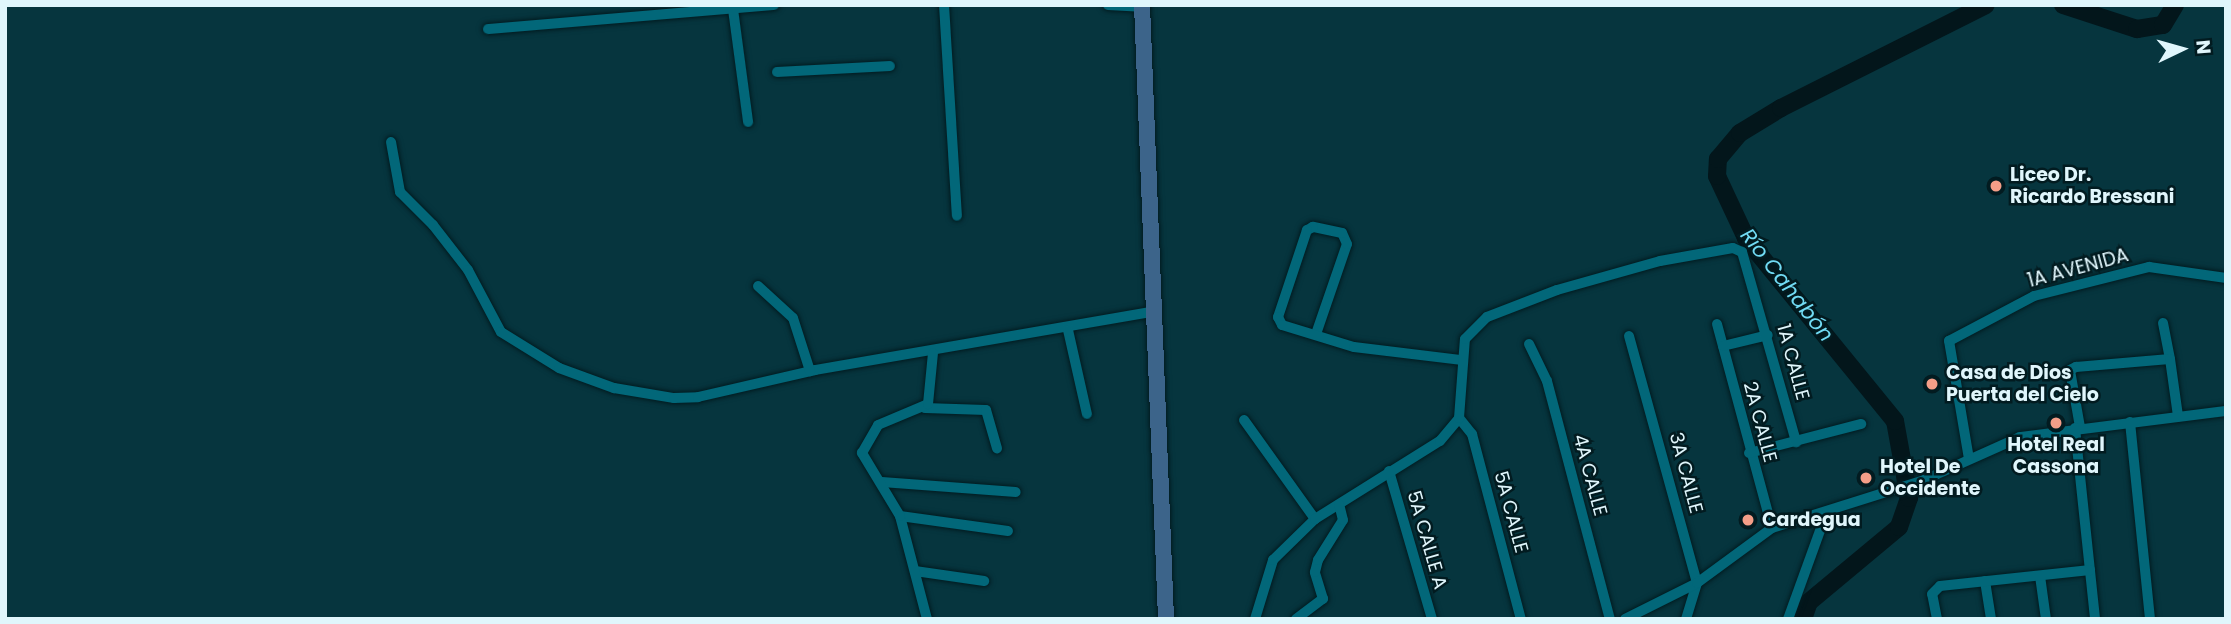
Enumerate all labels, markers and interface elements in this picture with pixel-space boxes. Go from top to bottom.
north arrow [2147,14,2217,84]
text: N [2189,39,2217,55]
place label: Liceo Dr. Ricardo Bressani [2010,164,2174,208]
marker: Liceo Dr. Ricardo Bressani [1988,178,2004,194]
water label: Río Cahabón [1735,223,1839,347]
street label: 1A AVENIDA [2025,244,2131,292]
street label: 1A CALLE [1772,322,1814,402]
place label: Casa de Dios Puerta del Cielo [1946,362,2099,406]
marker: Casa de Dios Puerta del Cielo [1924,376,1940,392]
street label: 2A CALLE [1738,379,1782,465]
marker: Hotel Real Cassona [2048,415,2064,431]
street label: 3A CALLE [1664,430,1708,516]
street label: 4A CALLE [1568,432,1612,518]
place label: Hotel Real Cassona [2007,434,2105,478]
place label: Hotel De Occidente [1880,456,1980,500]
street label: 5A CALLE [1489,469,1533,555]
marker: Hotel De Occidente [1858,470,1874,486]
street label: 5A CALLE A [1402,488,1452,592]
place label: Cardegua [1762,509,1861,531]
marker: Cardegua [1740,512,1756,528]

